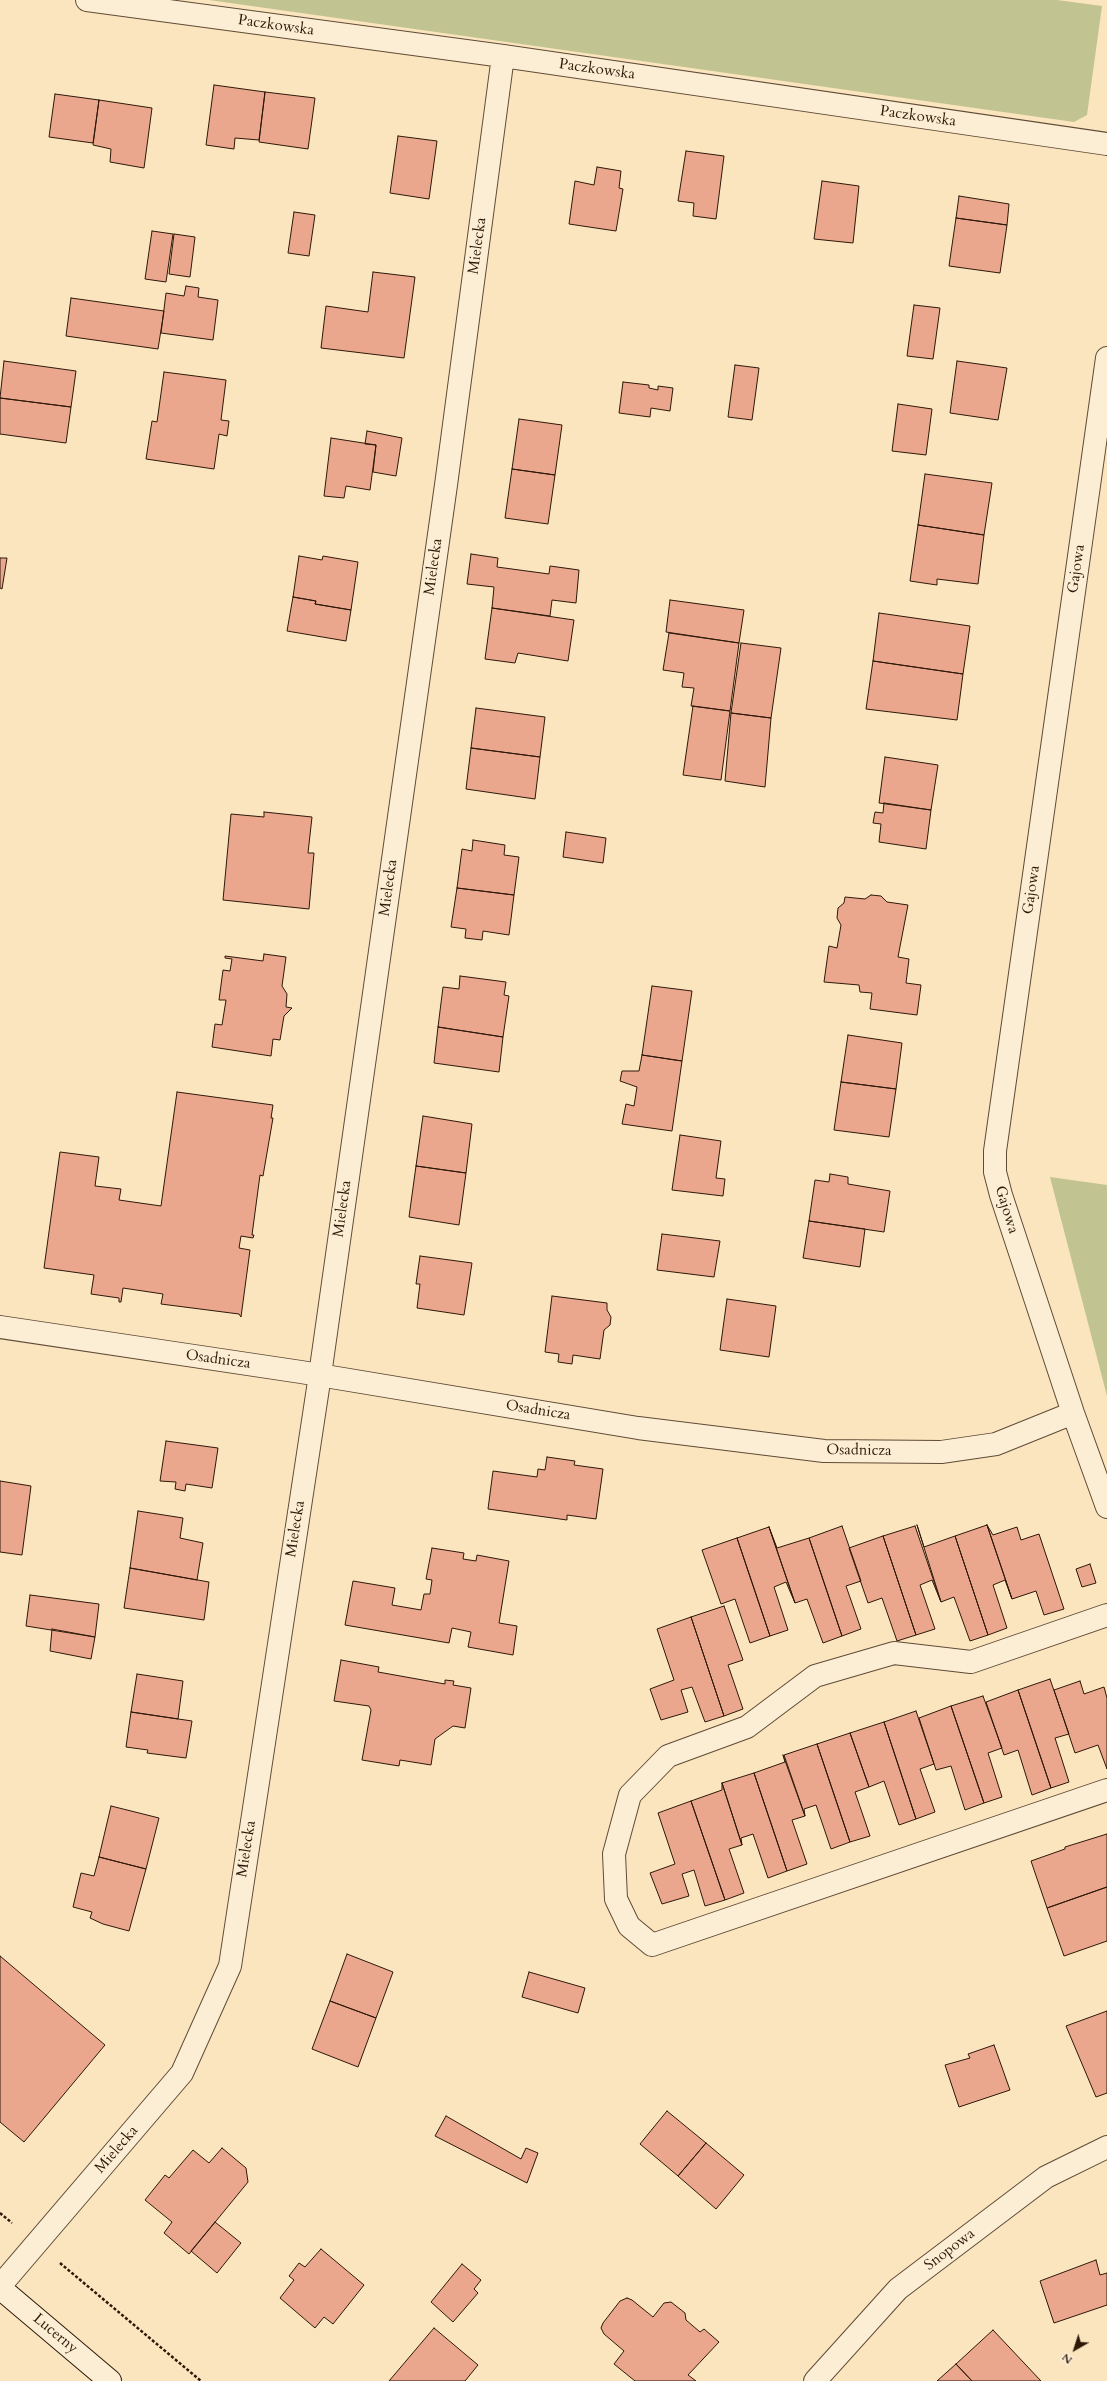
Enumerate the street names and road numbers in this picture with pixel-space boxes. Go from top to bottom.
street label: Paczkowska [237,12,315,40]
street label: Paczkowska [558,56,636,84]
street label: Paczkowska [879,103,957,131]
street label: Mielecka [465,216,491,276]
street label: Mielecka [421,537,447,597]
street label: Gajowa [1065,543,1089,595]
street label: Mielecka [376,858,402,918]
street label: Gajowa [1020,864,1044,916]
street label: Mielecka [330,1179,356,1239]
street label: Gajowa [990,1184,1022,1236]
street label: Osadnicza [184,1347,252,1373]
street label: Osadnicza [504,1397,572,1425]
street label: Osadnicza [826,1441,892,1461]
street label: Mielecka [283,1499,309,1559]
street label: Mielecka [234,1819,260,1879]
street label: Mielecka [91,2123,143,2177]
street label: Snopowa [921,2225,979,2275]
street label: Lucerny [29,2310,81,2358]

